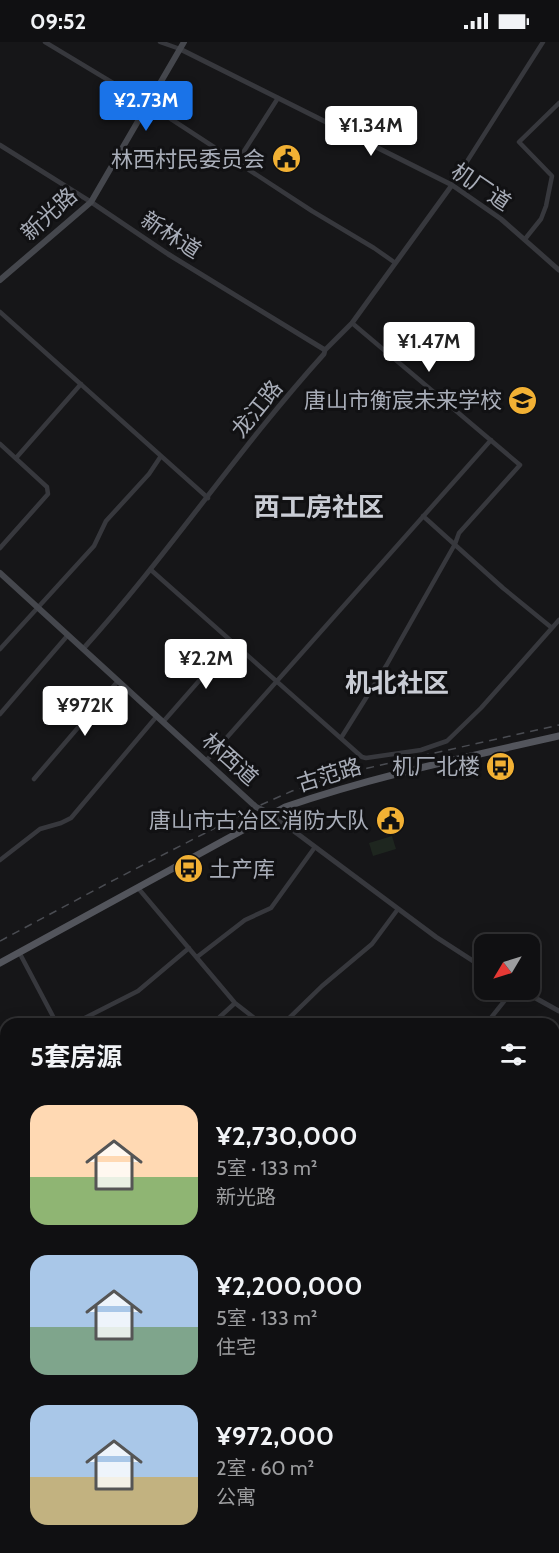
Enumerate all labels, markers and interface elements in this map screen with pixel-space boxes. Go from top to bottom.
text: 09:52 [30,8,86,35]
pin: ¥2.73M [97,81,195,132]
text: ¥2.73M [114,88,178,112]
pin: ¥1.34M [322,106,420,157]
text: ¥1.34M [339,113,403,137]
public building icon: 林西村民委员会 [270,143,302,175]
place label: 林西村民委员会 [111,146,265,173]
street label: 机厂道 [446,157,516,217]
street label: 新光路 [15,182,83,246]
street label: 新林道 [136,206,206,264]
pin: ¥1.47M [380,322,478,373]
text: ¥1.47M [398,329,460,353]
street label: 龙江路 [226,375,288,443]
school or university icon: 唐山市衡宸未来学校 [507,384,539,416]
place label: 唐山市衡宸未来学校 [304,387,502,414]
district label: 西工房社区 [254,491,384,523]
pin: ¥2.2M [164,639,248,690]
text: ¥2.2M [179,646,233,670]
district label: 机北社区 [345,667,449,699]
pin: ¥972K [43,686,127,737]
text: ¥972K [57,693,113,717]
street label: 林西道 [196,727,264,791]
bus stop icon: 机厂北楼 [485,750,517,782]
street label: 古范路 [293,752,365,798]
place label: 机厂北楼 [392,753,480,780]
public building icon: 唐山市古冶区消防大队 [374,804,406,836]
place label: 唐山市古冶区消防大队 [149,807,369,834]
bus stop icon: 土产库 [172,853,204,885]
place label: 土产库 [209,856,275,883]
north arrow [474,934,540,1000]
map controls [474,934,540,1000]
icon: filters [497,1038,530,1071]
text: 5套房源 [30,1041,122,1073]
text: ¥2,730,000 [216,1120,358,1152]
icon: home [78,1129,150,1201]
text: 5室 · 133 m² [216,1156,317,1180]
text: 新光路 [216,1185,276,1209]
text: ¥2,200,000 [216,1270,363,1302]
icon: home [78,1279,150,1351]
text: 5室 · 133 m² [216,1306,317,1330]
text: 住宅 [216,1335,256,1359]
text: ¥972,000 [216,1420,334,1452]
icon: home [78,1429,150,1501]
text: 2室 · 60 m² [216,1456,314,1480]
text: 公寓 [216,1485,256,1509]

